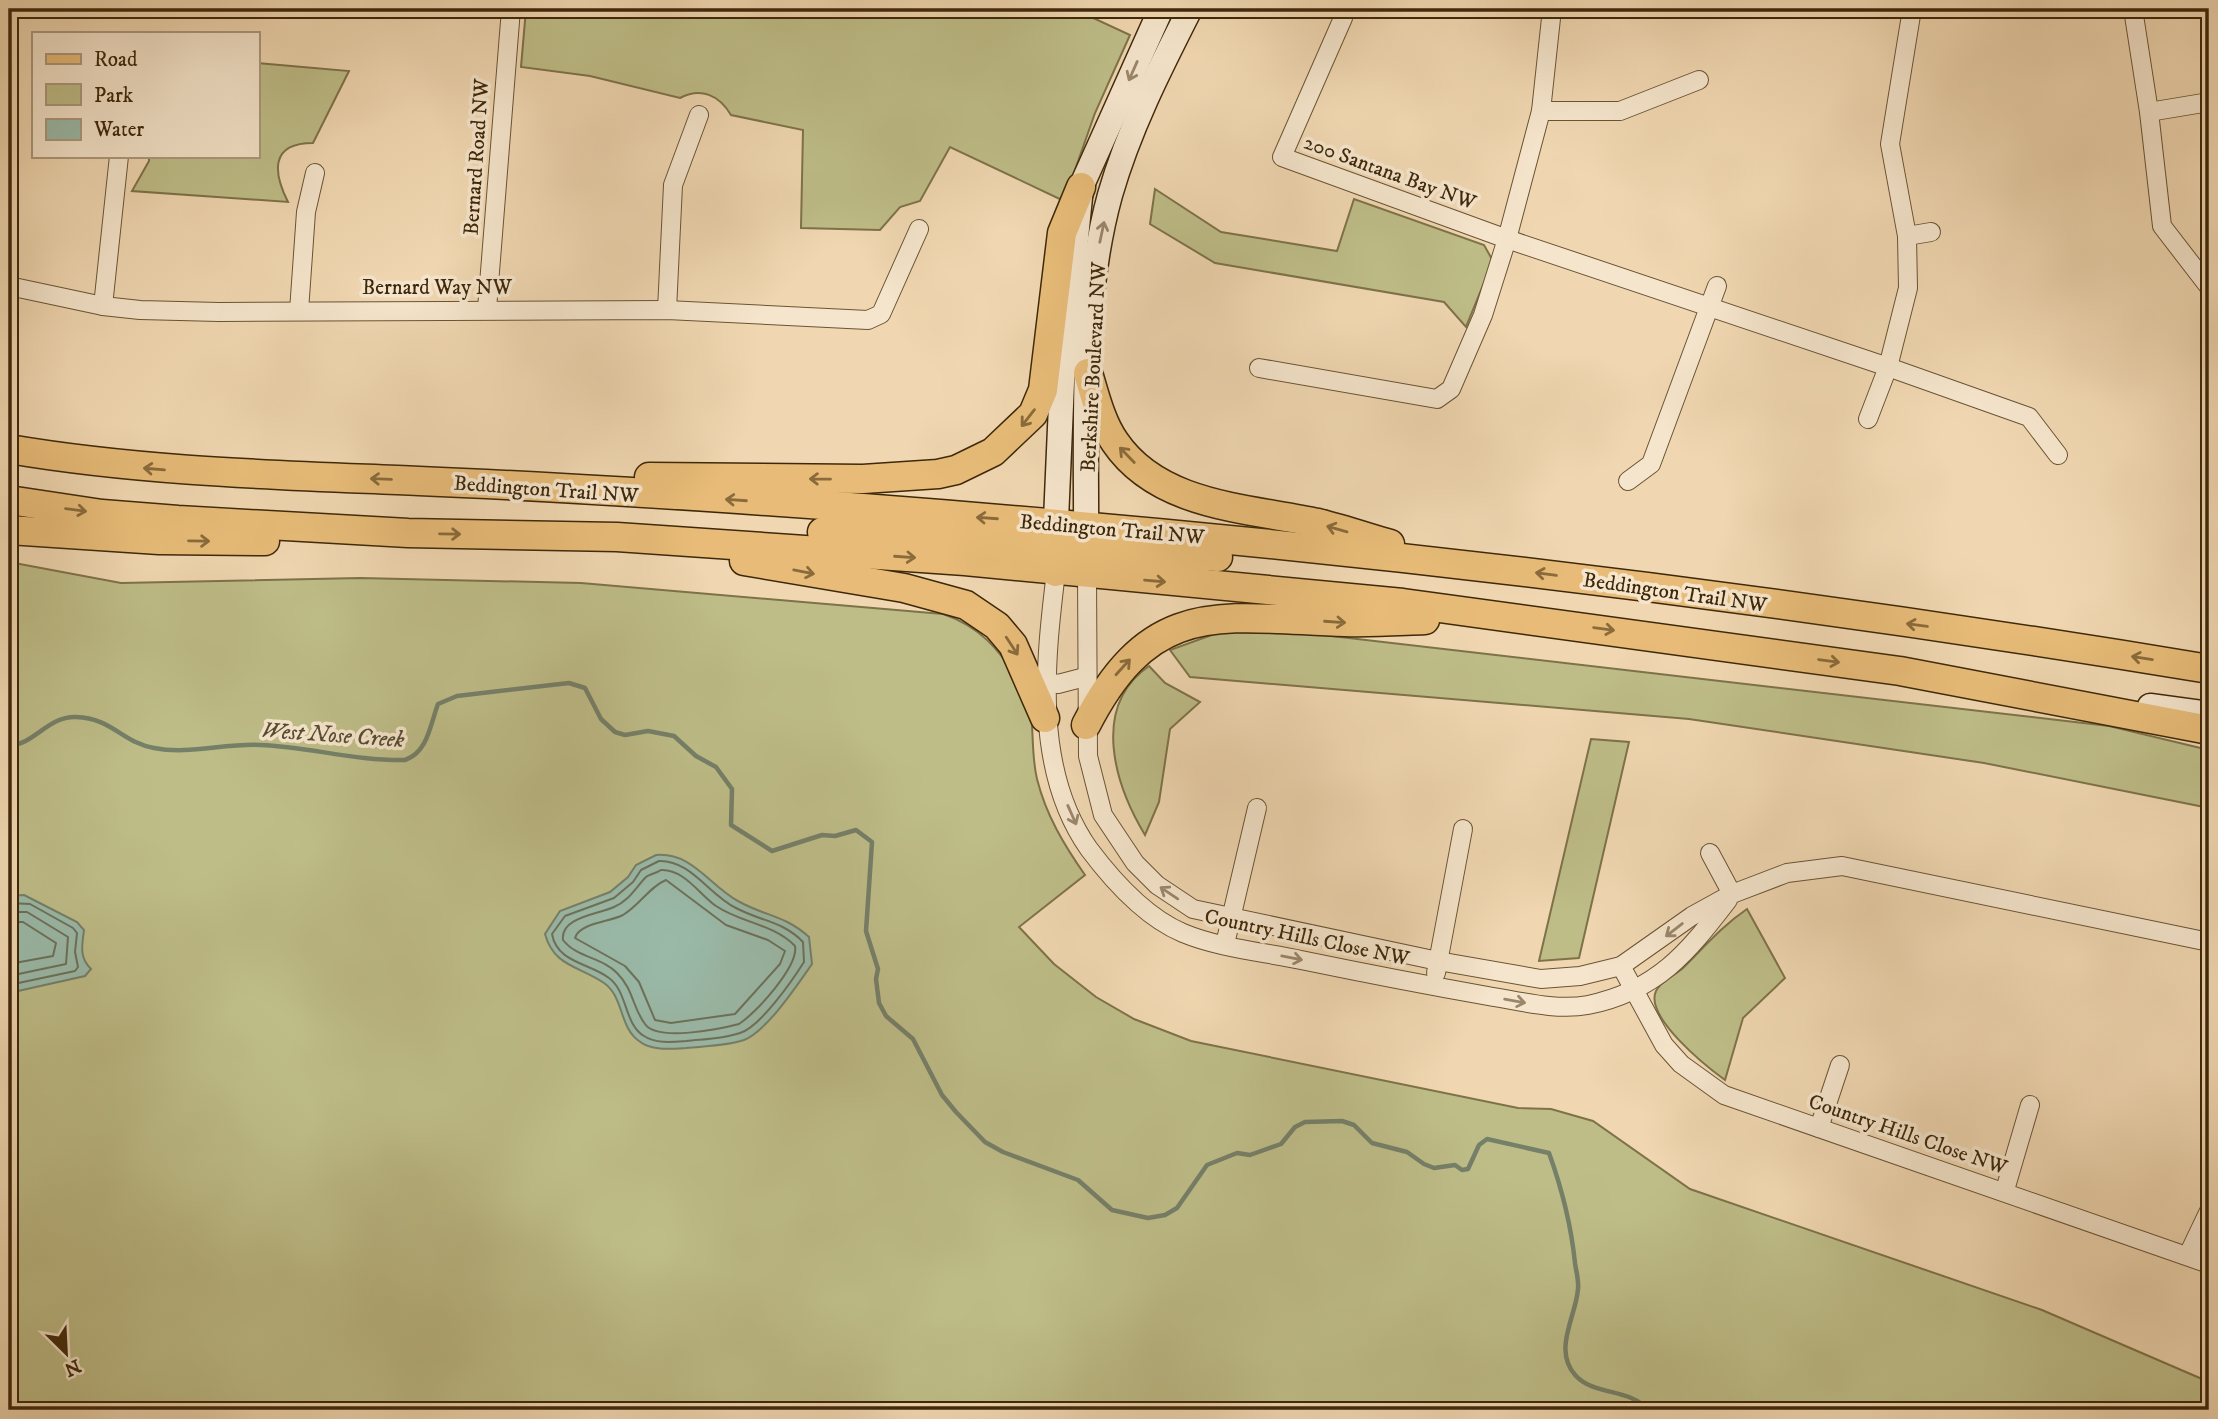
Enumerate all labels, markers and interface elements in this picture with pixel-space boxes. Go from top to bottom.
legend [32,32,259,158]
text: Road [94,47,138,73]
one-way arrow [1126,60,1139,81]
street label: Bernard Road NW [459,77,495,236]
text: Park [94,83,134,109]
text: Water [93,117,144,143]
street label: 200 Santana Bay NW [1300,130,1480,216]
one-way arrow [1096,221,1110,244]
street label: Berkshire Boulevard NW [1076,261,1113,473]
street label: Bernard Way NW [362,275,513,301]
one-way arrow [1021,408,1036,427]
one-way arrow [1118,447,1135,464]
one-way arrow [143,462,166,475]
street label: Beddington Trail NW [453,471,640,509]
one-way arrow [809,472,832,486]
one-way arrow [370,473,393,486]
one-way arrow [725,494,748,507]
one-way arrow [64,504,87,517]
street label: Beddington Trail NW [1019,509,1206,551]
one-way arrow [977,511,999,524]
one-way arrow [1326,521,1348,534]
one-way arrow [438,527,461,541]
one-way arrow [187,535,210,548]
one-way arrow [893,551,916,564]
one-way arrow [792,566,815,580]
street label: Beddington Trail NW [1581,567,1769,619]
one-way arrow [1535,568,1558,581]
one-way arrow [1143,575,1166,588]
one-way arrow [1323,616,1346,629]
one-way arrow [1906,618,1929,631]
one-way arrow [1592,622,1615,635]
one-way arrow [1004,636,1019,655]
one-way arrow [2131,651,2154,664]
one-way arrow [1817,654,1840,667]
one-way arrow [1114,659,1131,676]
water label: West Nose Creek [260,716,406,755]
one-way arrow [1066,804,1079,825]
one-way arrow [1160,886,1180,900]
street label: Country Hills Close NW [1202,904,1412,973]
one-way arrow [1665,923,1684,938]
one-way arrow [1280,952,1303,965]
one-way arrow [1503,995,1526,1008]
street label: Country Hills Close NW [1805,1089,2011,1181]
north arrow [32,1318,102,1388]
text: N [60,1353,84,1381]

